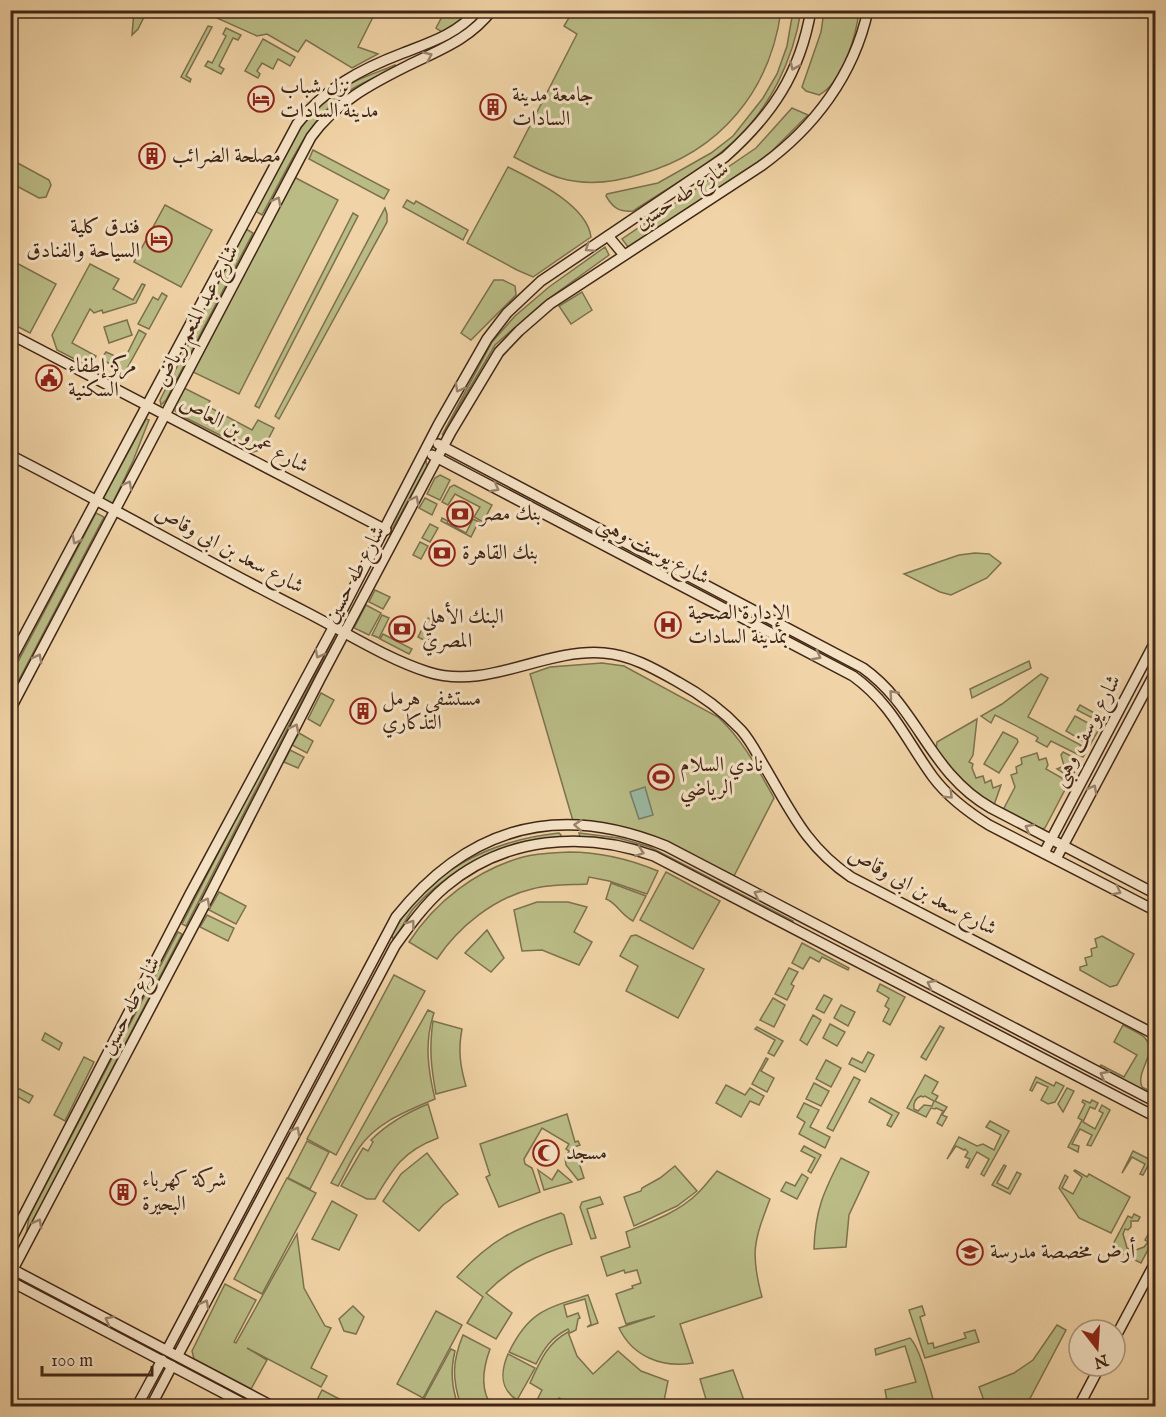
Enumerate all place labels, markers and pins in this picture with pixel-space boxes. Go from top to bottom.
place label: نزل شباب مدينة السادات [280,74,379,125]
place label: جامعة مدينة السادات [512,82,594,133]
hotel icon: نزل شباب مدينة السادات [246,84,276,114]
building icon: جامعة مدينة السادات [478,92,508,122]
building icon: مصلحة الضرائب [137,141,167,171]
place label: مصلحة الضرائب [172,143,281,170]
place label: فندق كلية السياحة والفنادق [26,214,140,265]
hotel icon: فندق كلية السياحة والفنادق [144,224,174,254]
place label: مركز إطفاء السكنية [68,353,137,404]
public building icon: مركز إطفاء السكنية [34,363,64,393]
bank icon: بنك مصر [445,499,475,529]
place label: بنك مصر [478,501,541,528]
bank icon: بنك القاهرة [427,538,457,568]
place label: بنك القاهرة [462,540,538,567]
place label: الإدارة الصحية بمدينة السادات [688,600,790,651]
place label: البنك الأهلي المصري [422,601,504,656]
hospital icon: الإدارة الصحية بمدينة السادات [653,610,683,640]
bank icon: البنك الأهلي المصري [387,614,417,644]
place label: مستشفى هرمل التذكاري [382,686,481,738]
building icon: مستشفى هرمل التذكاري [348,696,378,726]
place label: نادي السلام الرياضي [680,752,763,808]
sports icon: نادي السلام الرياضي [646,762,676,792]
mosque icon: مسجد [531,1138,561,1168]
place label: مسجد [566,1140,607,1167]
place label: شركة كهرباء البحيرة [142,1166,227,1218]
building icon: شركة كهرباء البحيرة [108,1177,138,1207]
place label: أرض مخصصة مدرسة [990,1236,1135,1266]
school or university icon: أرض مخصصة مدرسة [955,1237,985,1267]

